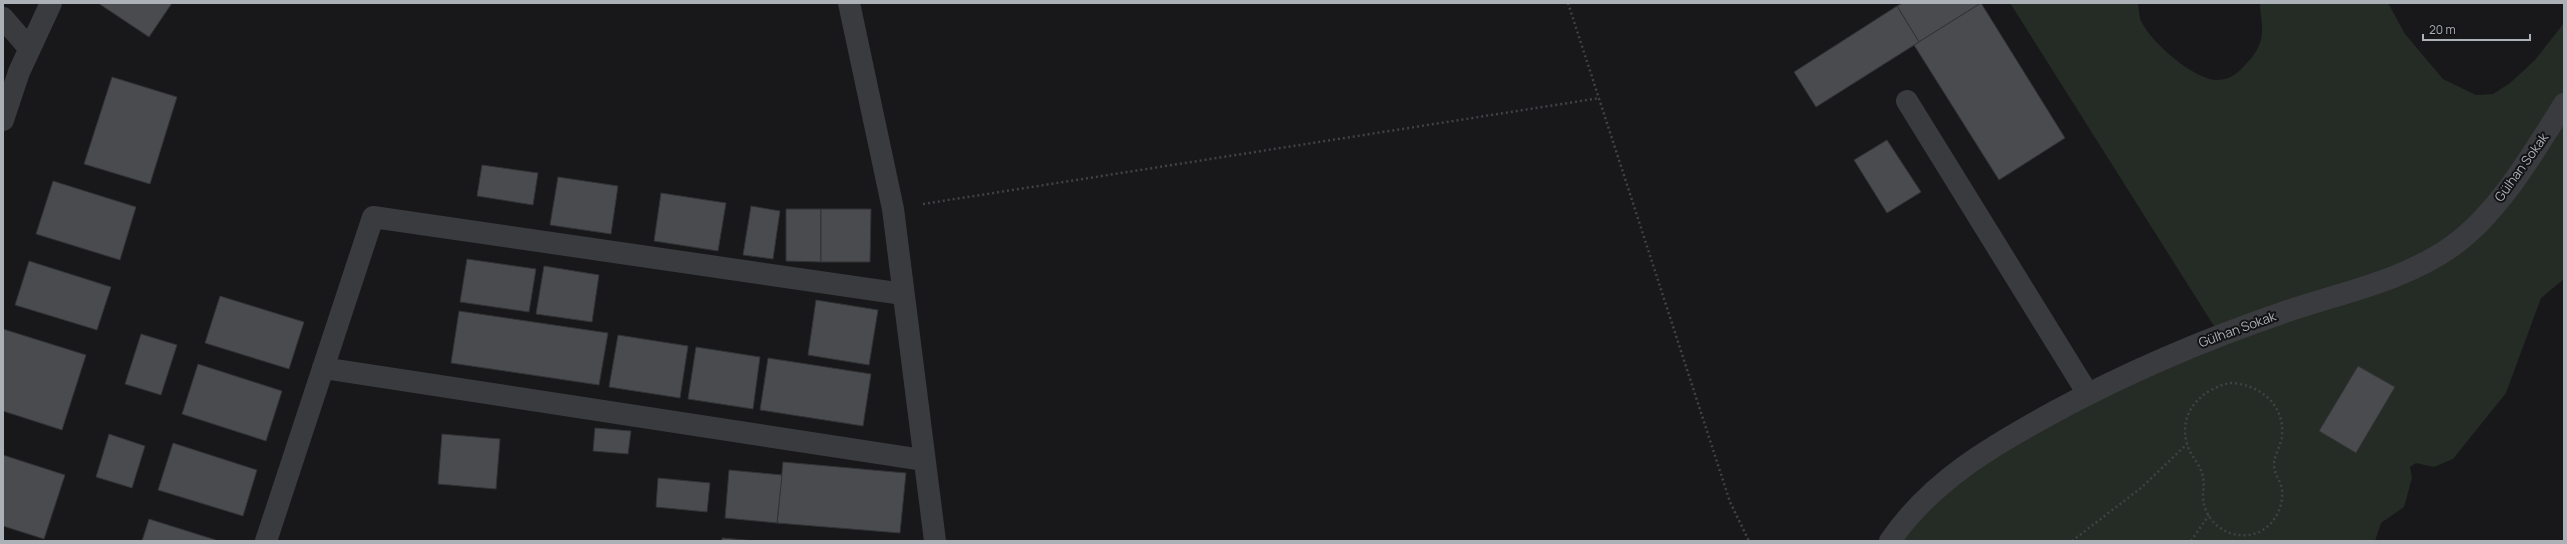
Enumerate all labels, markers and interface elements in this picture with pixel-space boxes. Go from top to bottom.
scale bar [2423,16,2530,42]
text: 20 m [2429,21,2456,38]
street label: Gülhan Sokak [2490,128,2552,205]
street label: Gülhan Sokak [2196,307,2279,351]

